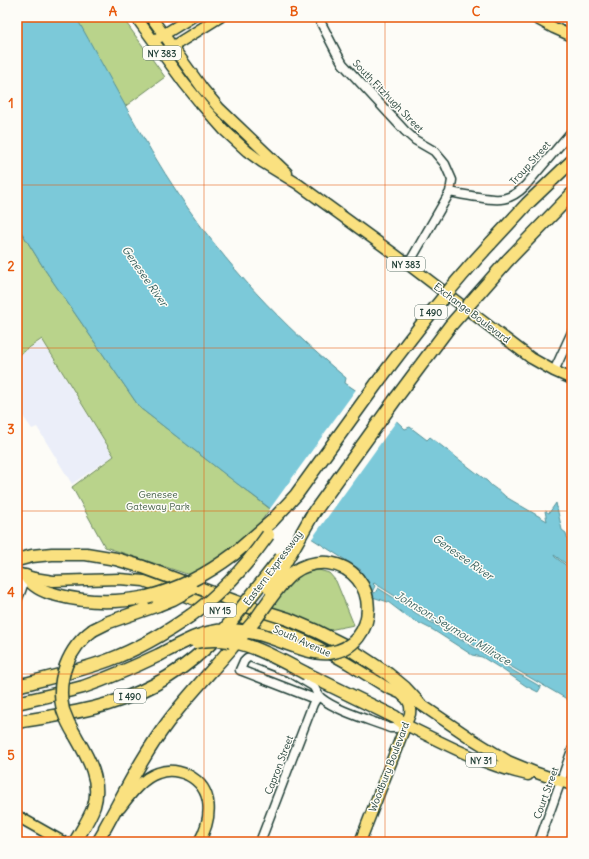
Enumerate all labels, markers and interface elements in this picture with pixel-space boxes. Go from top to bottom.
text: A [109,3,118,20]
text: B [290,3,299,20]
text: C [472,3,481,20]
road number: NY 383 [143,46,181,60]
street label: South Fitzhugh Street [350,57,427,136]
text: 1 [8,95,14,112]
street label: Troup Street [507,138,554,188]
water label: Genesee River [119,243,172,310]
road number: NY 383 [387,257,425,271]
text: 2 [7,258,15,275]
street label: Exchange Boulevard [431,280,513,346]
road number: I 490 [415,305,447,319]
text: 3 [7,421,15,438]
park label: Genesee Gateway Park [126,488,190,513]
street label: Eastern Expressway [240,528,306,608]
water label: Genesee River [430,531,497,584]
text: 4 [7,584,15,601]
water label: Johnson-Seymour Millrace [393,588,514,669]
road number: NY 15 [204,603,236,617]
street label: South Avenue [271,622,333,660]
road number: I 490 [114,689,146,703]
street label: Woodbury Boulevard [366,720,412,814]
street label: Capron Street [262,733,296,796]
text: 5 [7,747,15,764]
road number: NY 31 [466,753,496,767]
street label: Court Street [531,765,562,821]

